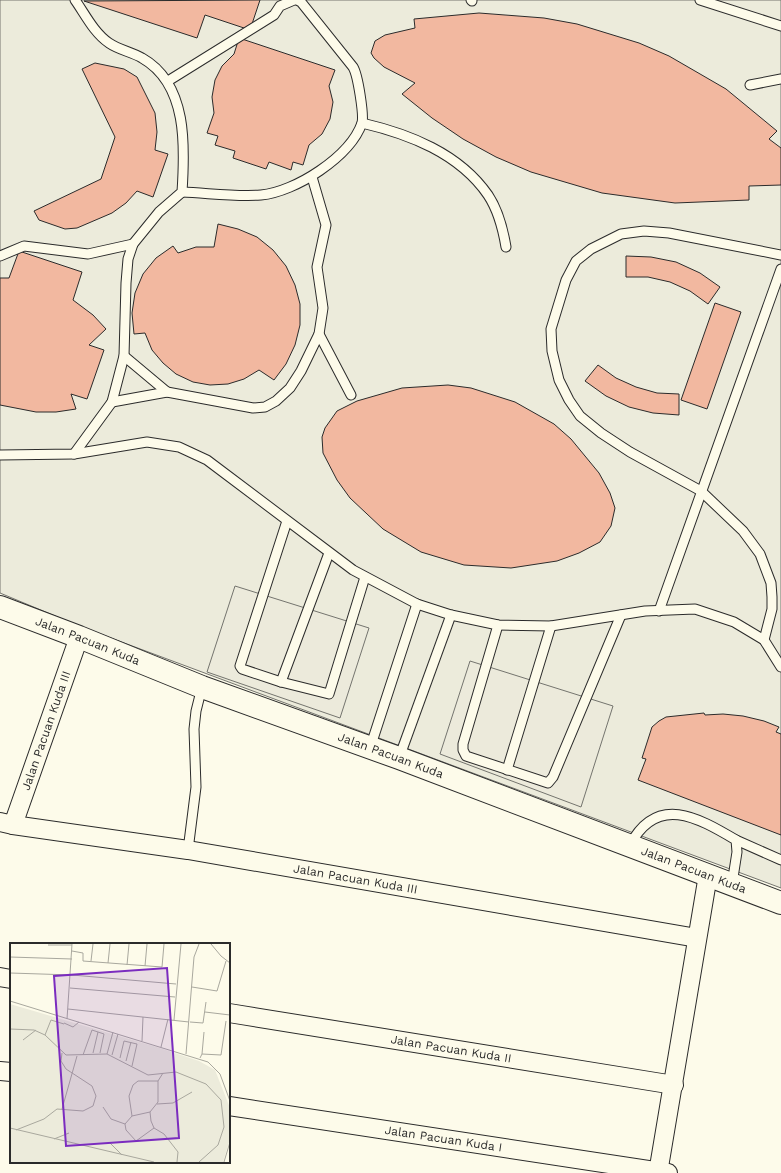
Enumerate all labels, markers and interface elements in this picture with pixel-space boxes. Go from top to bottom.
street label: Jalan Pacuan Kuda [33,614,142,668]
street label: Jalan Pacuan Kuda III [19,669,74,792]
street label: Jalan Pacuan Kuda [336,730,446,781]
street label: Jalan Pacuan Kuda [639,844,748,896]
street label: Jalan Pacuan Kuda III [292,861,419,897]
inset map [10,943,230,1163]
street label: Jalan Pacuan Kuda II [390,1032,513,1066]
street label: Jalan Pacuan Kuda I [384,1123,503,1155]

